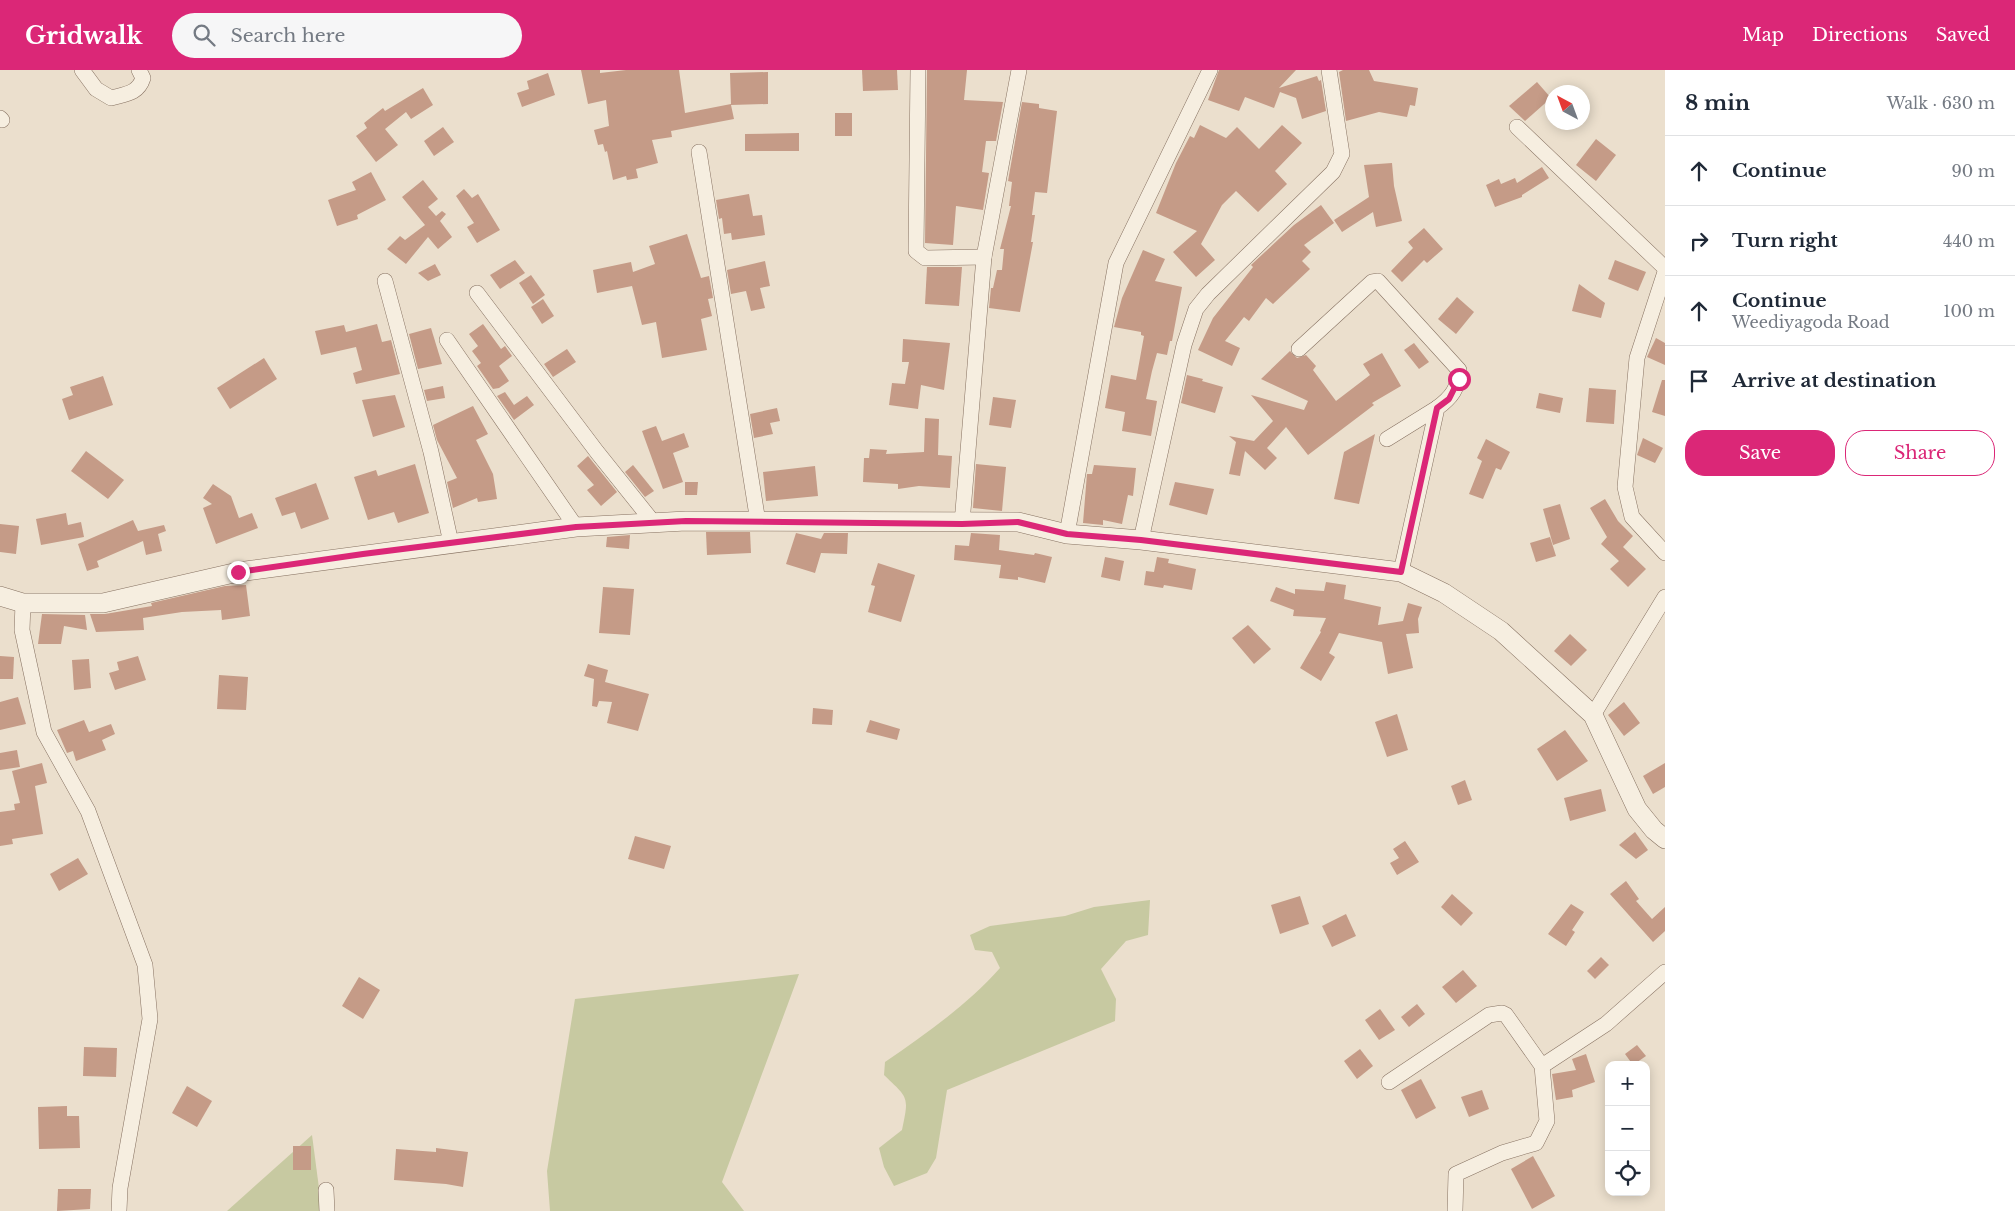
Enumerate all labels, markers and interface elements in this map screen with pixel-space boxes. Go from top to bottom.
search box [172,13,522,58]
text: Gridwalk [25,21,142,50]
icon: search [190,21,218,49]
text: Search here [230,24,345,47]
text: Map [1742,24,1784,46]
text: Directions [1812,24,1908,46]
text: Saved [1936,24,1990,46]
north arrow [1545,85,1590,130]
text: 8 min [1685,90,1750,116]
text: Walk · 630 m [1887,93,1995,113]
icon: ahead [1685,157,1713,185]
text: Continue [1732,159,1827,182]
text: 90 m [1952,161,1995,181]
icon: right [1685,227,1713,255]
text: Turn right [1732,229,1838,252]
text: 440 m [1943,231,1995,251]
text: Continue [1732,289,1827,312]
icon: ahead [1685,297,1713,325]
text: 100 m [1943,301,1995,321]
text: Weediyagoda Road [1732,312,1890,332]
icon: arrive [1685,367,1713,395]
route start [1448,368,1471,391]
text: Arrive at destination [1732,369,1936,392]
button: Save [1685,430,1835,476]
button: Share [1845,430,1995,476]
route end [227,561,250,584]
map controls [1605,1061,1650,1196]
button: + [1605,1061,1650,1106]
button: − [1605,1106,1650,1151]
button: locate [1605,1151,1650,1196]

